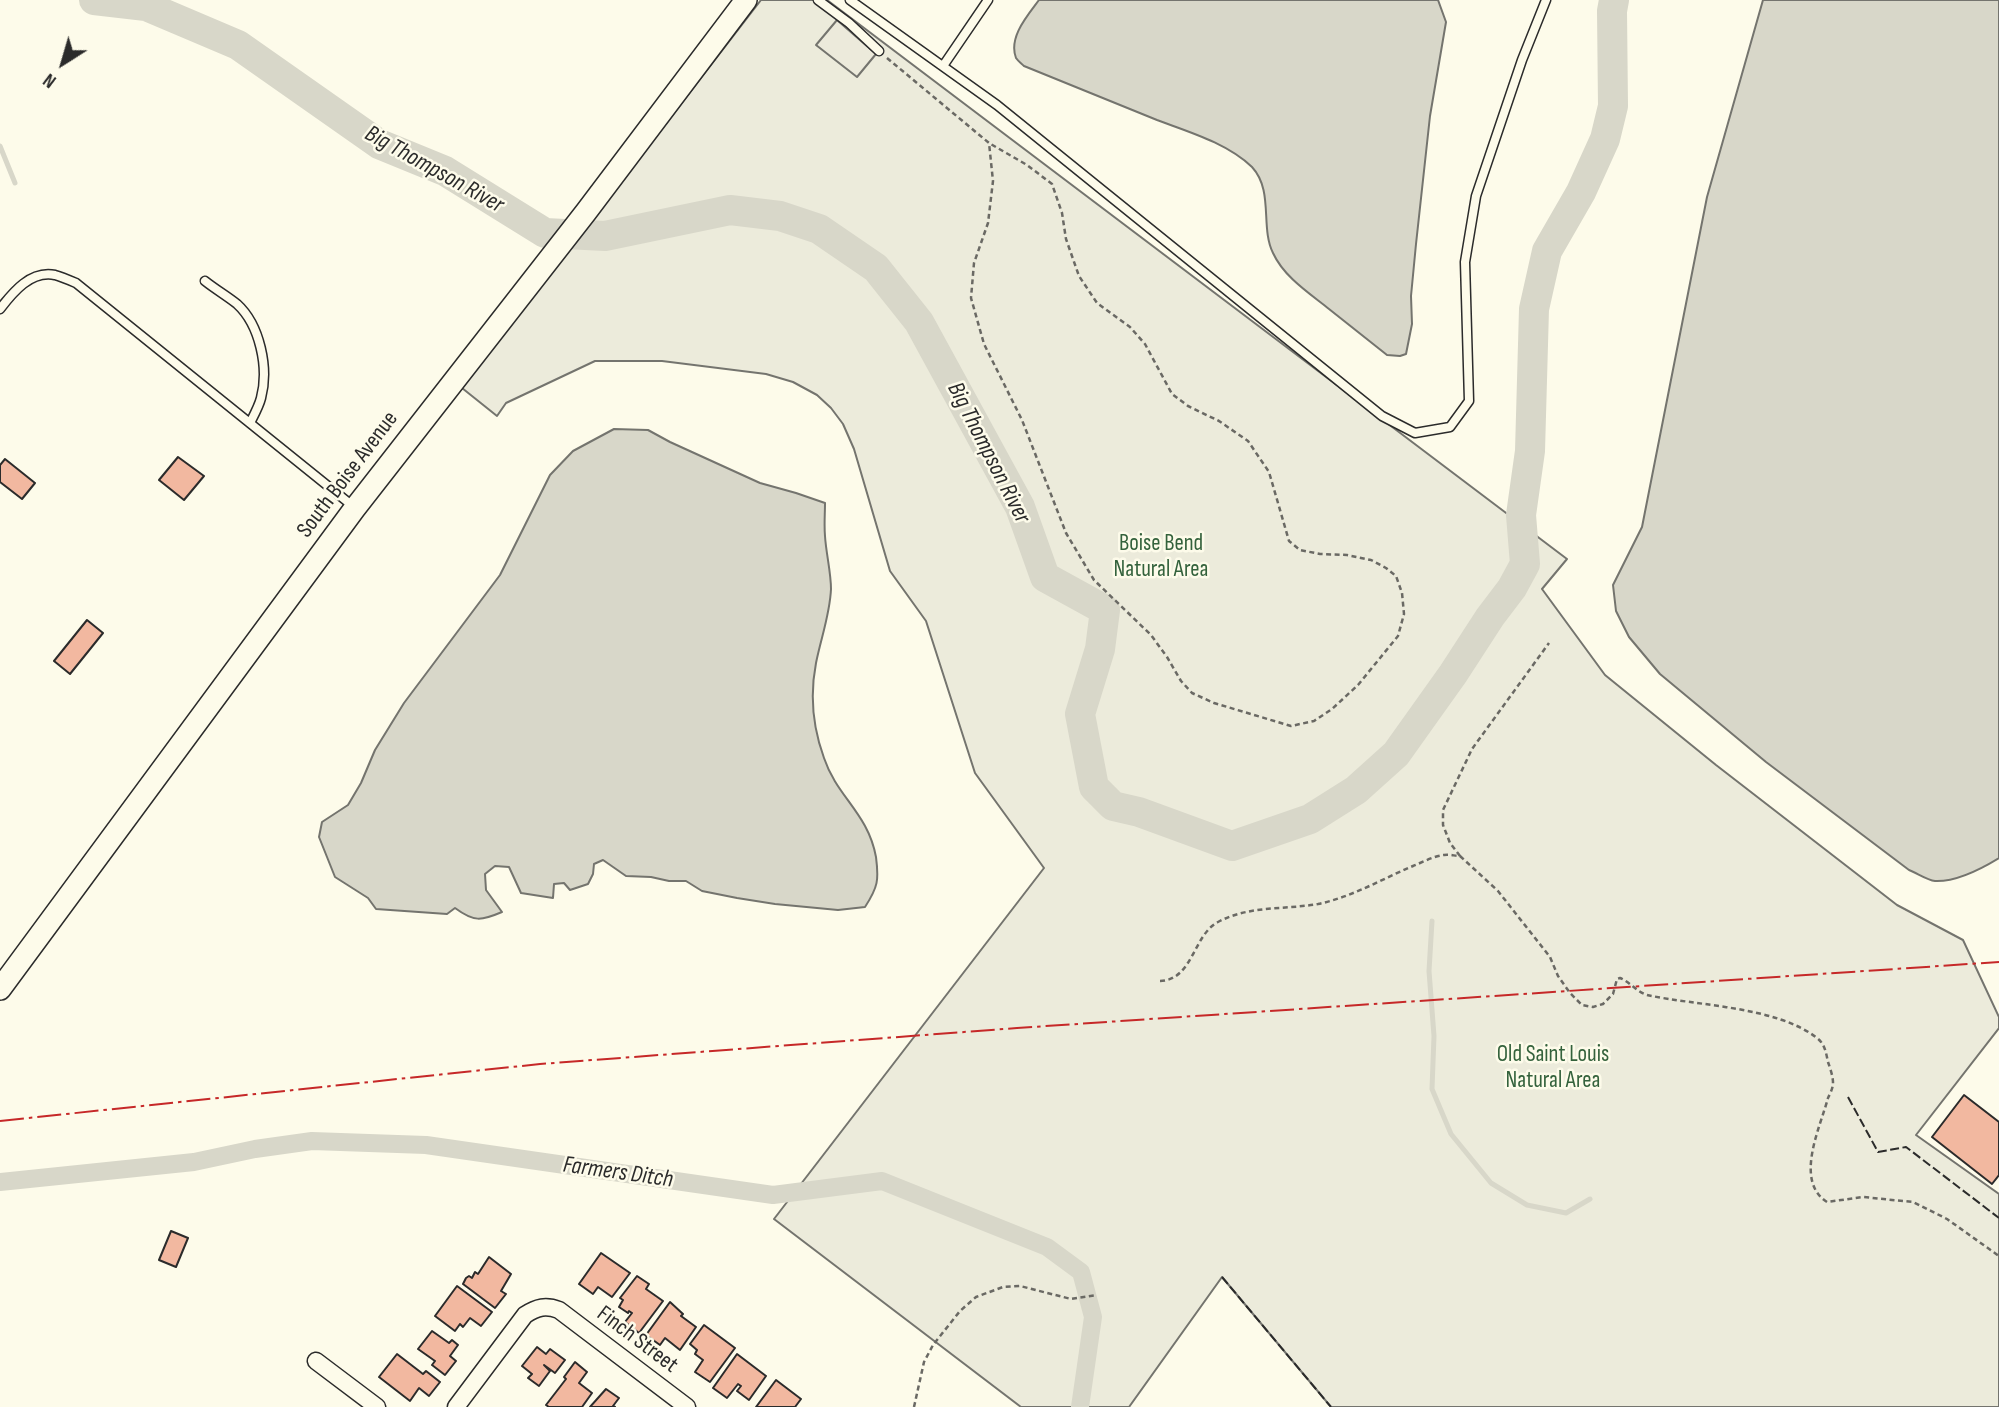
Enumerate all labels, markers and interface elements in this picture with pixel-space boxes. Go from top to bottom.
north arrow [28,28,98,98]
text: N [39,68,61,92]
water label: Big Thompson River [359,120,509,220]
water label: Big Thompson River [940,378,1036,528]
street label: South Boise Avenue [292,406,404,544]
park label: Boise Bend Natural Area [1114,530,1208,584]
park label: Old Saint Louis Natural Area [1497,1041,1609,1095]
water label: Farmers Ditch [561,1151,675,1195]
street label: Finch Street [591,1301,683,1379]

